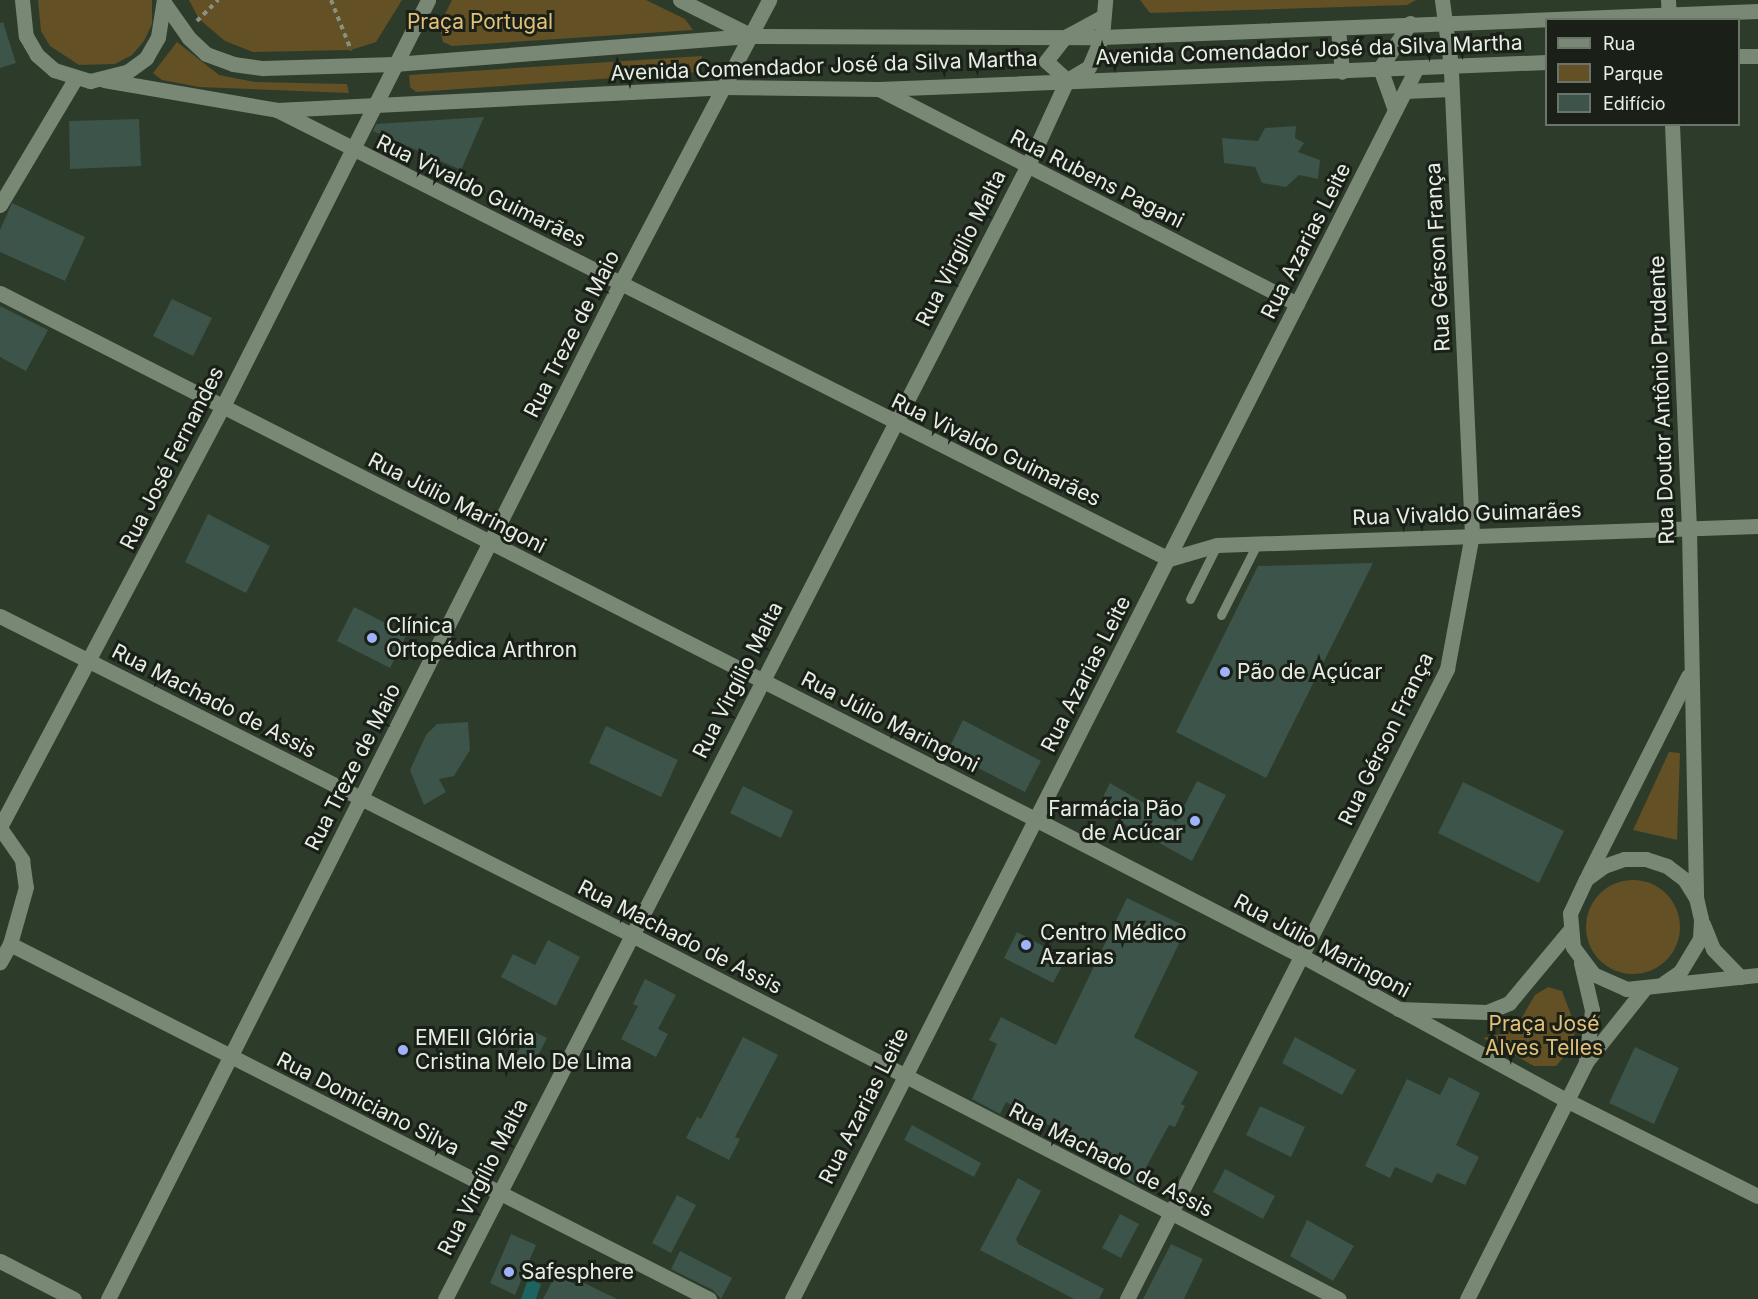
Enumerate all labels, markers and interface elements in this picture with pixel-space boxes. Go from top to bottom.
park label: Praça Portugal [407,9,553,35]
legend [1545,18,1740,126]
street label: Avenida Comendador José da Silva Martha [1095,30,1523,70]
text: Rua [1603,33,1635,54]
street label: Avenida Comendador José da Silva Martha [610,46,1038,86]
text: Parque [1603,63,1663,84]
text: Edifício [1603,93,1666,114]
street label: Rua Rubens Pagani [1006,124,1188,234]
street label: Rua Vivaldo Guimarães [372,129,590,253]
street label: Rua Azarias Leite [1256,159,1356,323]
street label: Rua Gérson França [1420,162,1456,352]
street label: Rua Virgílio Malta [911,166,1011,330]
street label: Rua Treze de Maio [519,246,625,422]
street label: Rua Doutor Antônio Prudente [1644,255,1680,545]
street label: Rua José Fernandes [115,362,229,554]
street label: Rua Vivaldo Guimarães [887,388,1105,512]
street label: Rua Júlio Maringoni [364,447,550,559]
street label: Rua Vivaldo Guimarães [1352,497,1582,531]
street label: Rua Azarias Leite [1036,592,1136,756]
street label: Rua Virgílio Malta [688,598,788,762]
place label: Clínica Ortopédica Arthron [386,613,577,663]
marker: Clínica Ortopédica Arthron [363,629,381,647]
street label: Rua Machado de Assis [108,639,320,763]
street label: Rua Gérson França [1333,648,1439,830]
place label: Pão de Açúcar [1237,659,1383,685]
marker: Pão de Açúcar [1218,665,1232,679]
street label: Rua Júlio Maringoni [797,666,983,778]
street label: Rua Treze de Maio [300,679,406,855]
place label: Farmácia Pão de Acúcar [1048,796,1183,846]
marker: Farmácia Pão de Acúcar [1188,814,1202,828]
street label: Rua Machado de Assis [574,875,786,999]
street label: Rua Júlio Maringoni [1229,889,1415,1003]
place label: Centro Médico Azarias [1040,920,1187,970]
marker: Centro Médico Azarias [1017,936,1035,954]
park label: Praça José Alves Telles [1485,1011,1603,1061]
street label: Rua Azarias Leite [814,1024,914,1188]
place label: EMEII Glória Cristina Melo De Lima [415,1025,632,1075]
marker: EMEII Glória Cristina Melo De Lima [396,1043,410,1057]
street label: Rua Domiciano Silva [272,1047,464,1161]
street label: Rua Virgílio Malta [433,1095,533,1259]
street label: Rua Machado de Assis [1005,1098,1217,1222]
place label: Safesphere [521,1259,634,1285]
marker: Safesphere [502,1265,516,1279]

